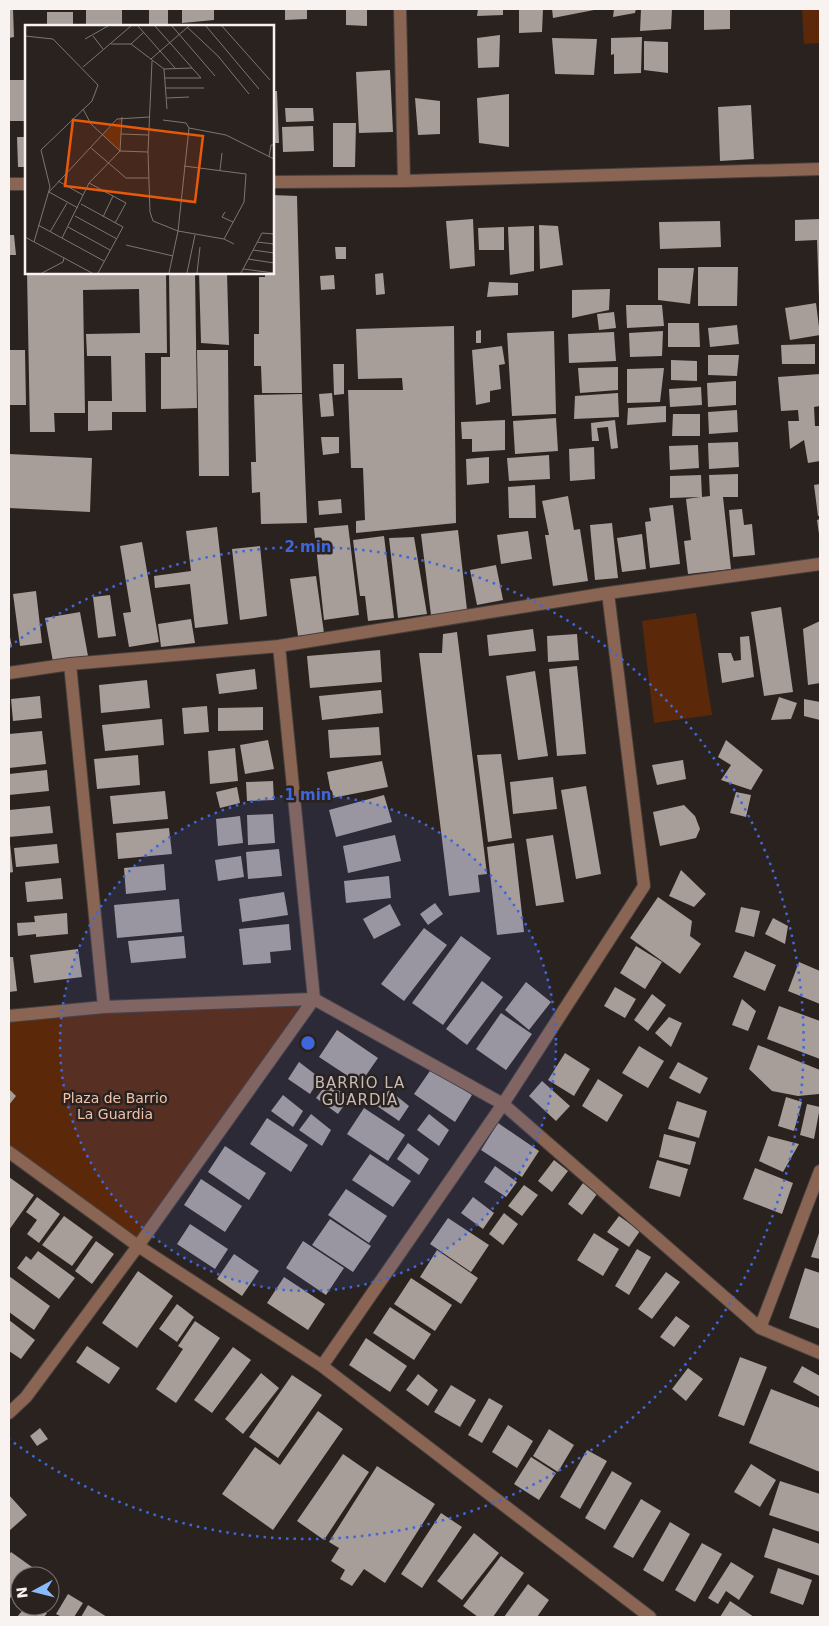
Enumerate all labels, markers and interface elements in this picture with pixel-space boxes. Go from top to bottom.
inset map [25,25,274,274]
text: 2 min [284,538,332,556]
text: 1 min [284,786,332,804]
centre of rings [299,1034,317,1052]
district label: BARRIO LA GUARDIA [315,1074,405,1109]
park label: Plaza de Barrio La Guardia [62,1090,168,1122]
north arrow [10,1566,60,1616]
text: N [13,1586,31,1599]

